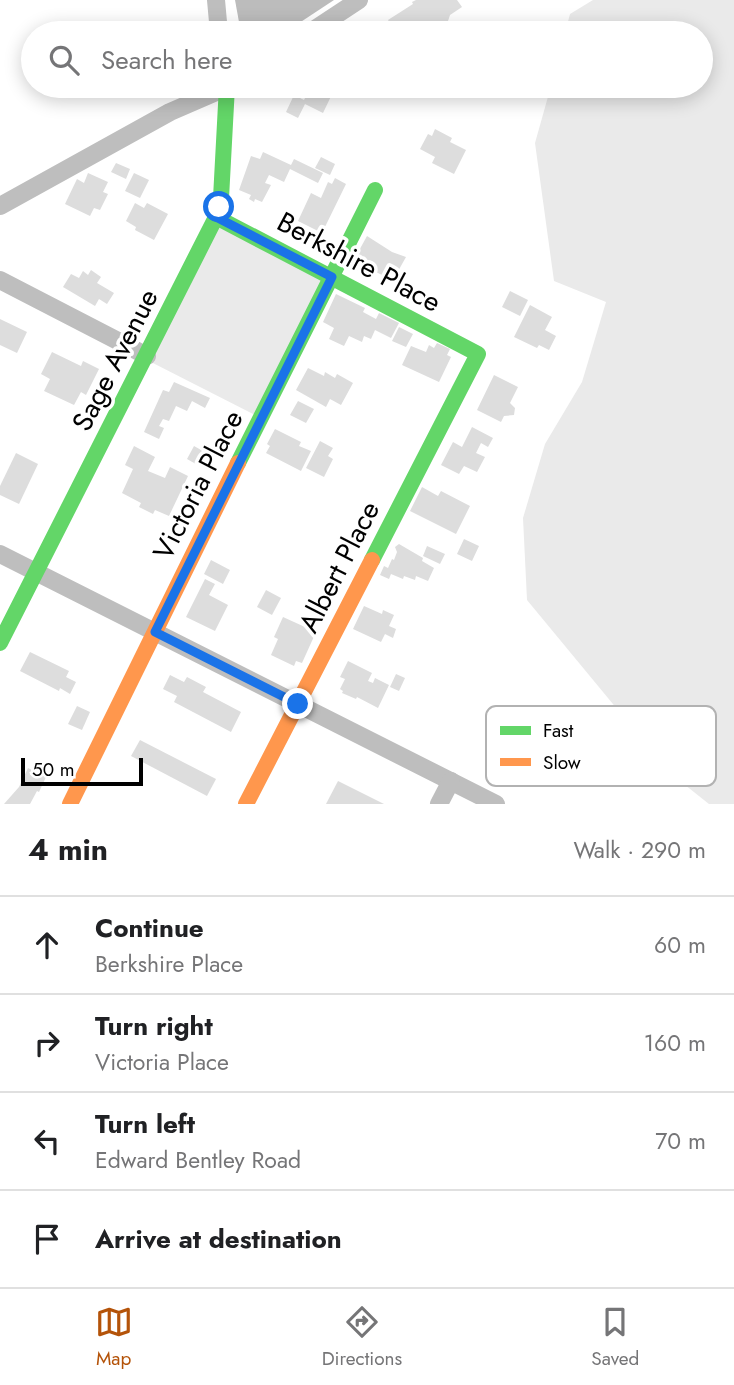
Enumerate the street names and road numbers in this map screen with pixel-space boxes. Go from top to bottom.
street label: Berkshire Place [270,202,448,322]
street label: Sage Avenue [62,282,168,438]
street label: Victoria Place [143,403,253,567]
street label: Albert Place [288,494,390,640]

